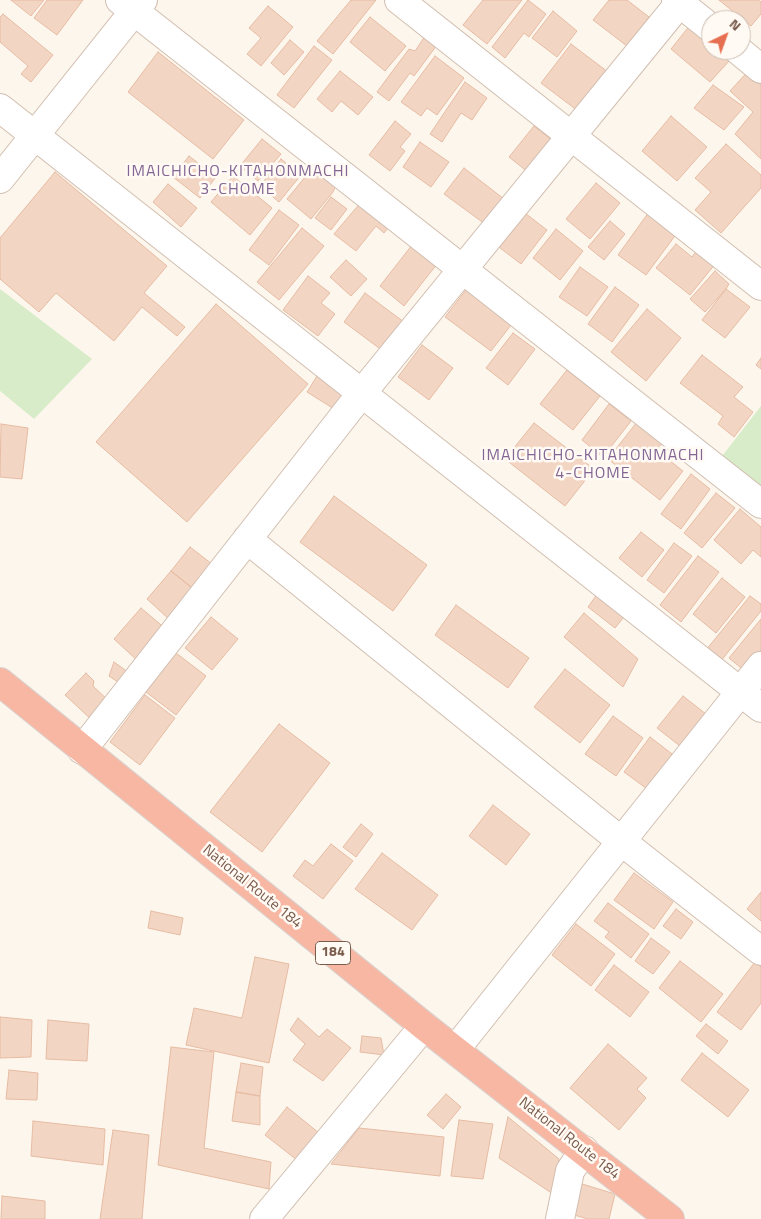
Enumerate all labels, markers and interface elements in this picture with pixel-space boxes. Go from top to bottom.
north arrow [701,10,751,60]
text: N [725,13,746,35]
district label: IMAICHICHO-KITAHONMACHI 3-CHOME [124,162,352,200]
district label: IMAICHICHO-KITAHONMACHI 4-CHOME [479,446,707,484]
street label: National Route 184 [199,841,305,933]
road number: 184 [316,941,350,964]
street label: National Route 184 [515,1094,623,1184]

